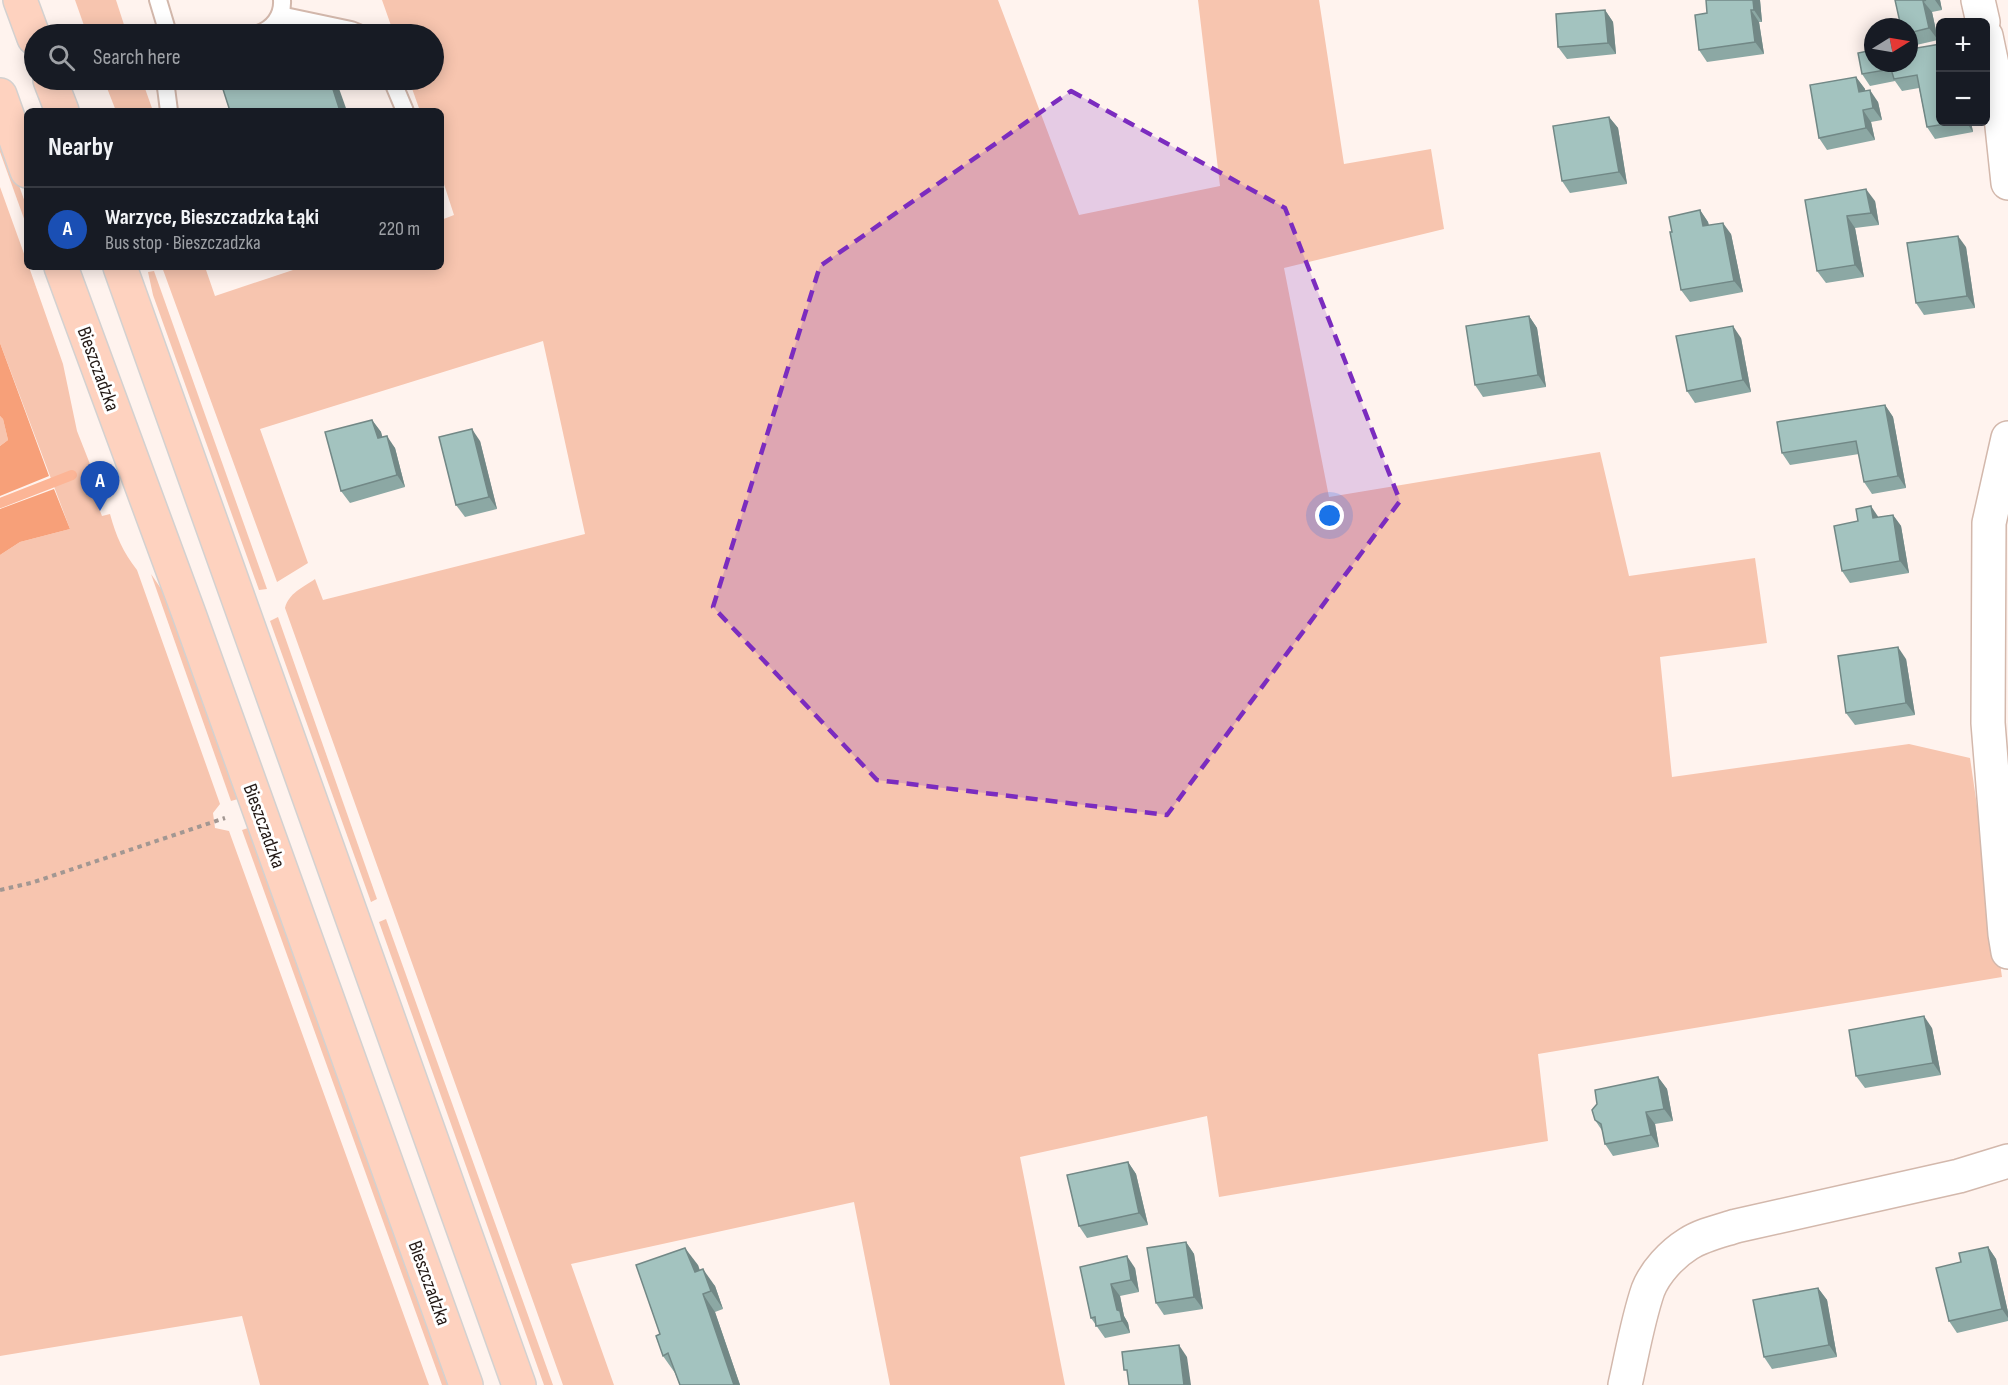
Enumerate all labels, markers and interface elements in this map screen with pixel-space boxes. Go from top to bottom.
north arrow [1864,18,1918,72]
map controls [1936,18,1990,126]
button: + [1936,18,1990,72]
search box [24,24,444,90]
icon: search [45,41,78,74]
text: Search here [93,44,180,71]
button: − [1936,72,1990,126]
text: Nearby [48,132,114,163]
text: Warzyce, Bieszczadzka Łąki [105,204,319,231]
text: A [63,217,72,241]
text: 220 m [379,217,420,241]
text: Bus stop · Bieszczadzka [105,231,261,255]
street label: Bieszczadzka [72,324,124,414]
pin: A [80,462,120,511]
your location [1315,501,1344,530]
street label: Bieszczadzka [238,781,290,871]
street label: Bieszczadzka [403,1238,455,1328]

